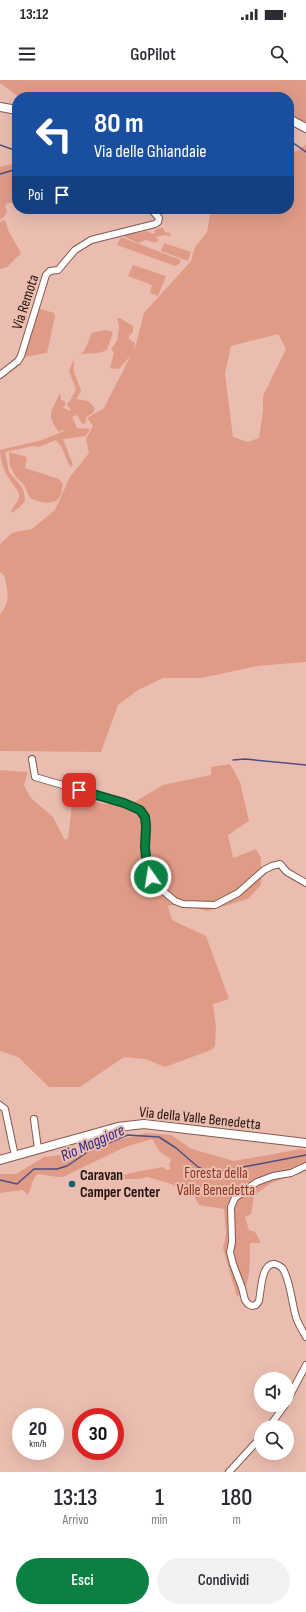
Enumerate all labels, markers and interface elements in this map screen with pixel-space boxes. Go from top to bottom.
text: 13:12 [20,5,49,24]
icon: menu [16,43,38,65]
icon: search [268,43,290,65]
text: GoPilot [130,44,176,65]
text: 80 m [94,107,143,140]
icon: left [28,108,80,160]
text: Via delle Ghiandaie [94,141,207,162]
icon: arrive [51,184,73,206]
text: Poi [28,186,43,205]
street label: Via Remota [8,272,43,332]
pin [62,773,96,807]
icon: arrive [68,779,90,801]
position arrow [130,856,172,898]
street label: Via della Valle Benedetta [138,1103,262,1134]
water label: Rio Maggiore [58,1121,127,1166]
park label: Foresta della Valle Benedetta [177,1164,255,1200]
place label: Caravan Camper Center [80,1166,161,1202]
marker: Caravan Camper Center [67,1179,77,1189]
map controls [254,1372,294,1460]
button: sound [254,1372,294,1412]
speed limit sign: 30 [72,1408,124,1460]
text: 20 [29,1417,47,1441]
button: search [254,1420,294,1460]
text: km/h [29,1438,47,1450]
text: 13:13 [54,1483,98,1512]
text: 1 [155,1483,164,1512]
text: 180 [221,1483,252,1512]
text: Arrivo [63,1512,89,1528]
text: min [151,1512,168,1528]
text: m [233,1512,241,1528]
button: Esci [16,1558,149,1604]
button: Condividi [157,1558,290,1604]

